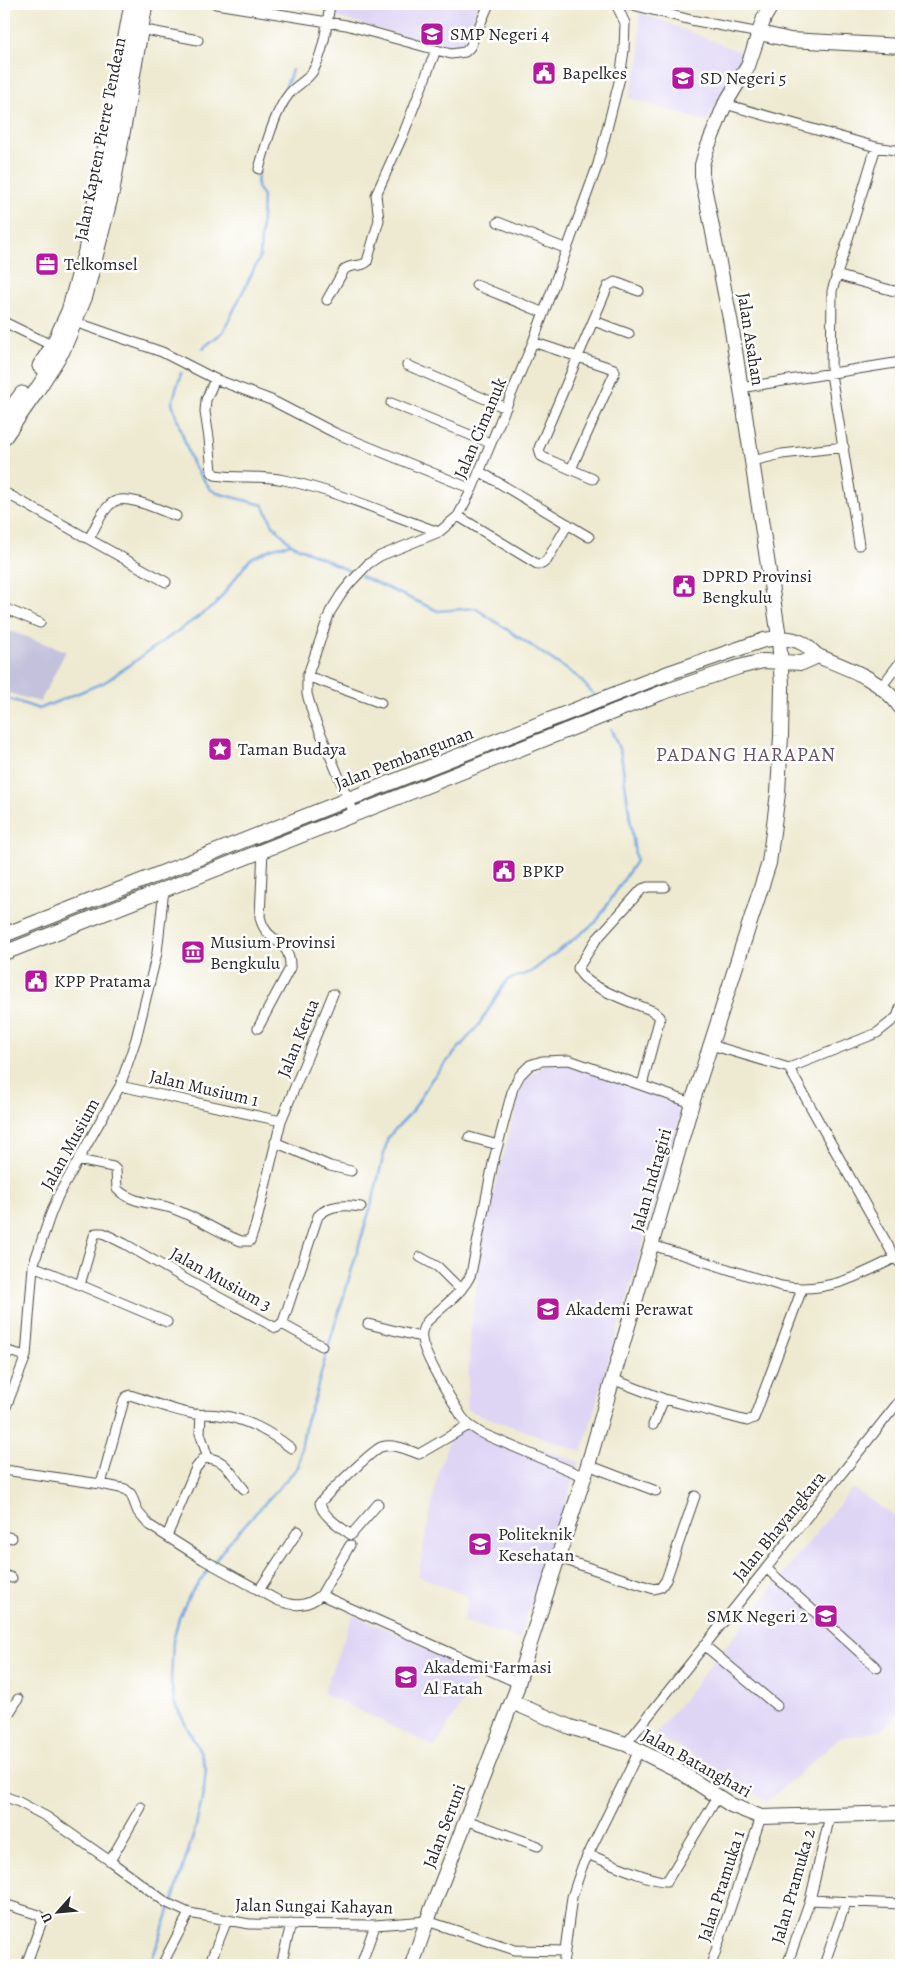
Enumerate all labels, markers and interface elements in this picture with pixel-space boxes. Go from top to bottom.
school or university icon: SMP Negeri 4 [419,21,445,47]
place label: SMP Negeri 4 [450,22,550,46]
street label: Jalan Kapten Pierre Tendean [68,35,132,243]
public building icon: Bapelkes [531,60,557,86]
place label: Bapelkes [562,61,627,85]
school or university icon: SD Negeri 5 [670,65,696,91]
place label: SD Negeri 5 [700,66,787,90]
office icon: Telkomsel [34,251,60,277]
place label: Telkomsel [64,252,138,276]
street label: Jalan Asahan [732,291,770,387]
street label: Jalan Cimanuk [448,374,512,482]
place label: DPRD Provinsi Bengkulu [702,564,812,609]
public building icon: DPRD Provinsi Bengkulu [671,573,697,599]
street label: Jalan Pembangunan [331,721,477,795]
place icon: Taman Budaya [207,736,233,762]
place label: Taman Budaya [238,737,347,761]
district label: PADANG HARAPAN [656,741,836,768]
public building icon: BPKP [491,858,517,884]
place label: BPKP [522,859,564,883]
place label: Musium Provinsi Bengkulu [210,930,336,975]
museum icon: Musium Provinsi Bengkulu [180,939,206,965]
public building icon: KPP Pratama [23,968,49,994]
place label: KPP Pratama [54,969,152,993]
street label: Jalan Ketua [271,995,325,1081]
street label: Jalan Musium 1 [147,1064,261,1112]
street label: Jalan Musium [35,1094,105,1194]
street label: Jalan Indragiri [625,1125,677,1235]
street label: Jalan Musium 3 [166,1241,276,1317]
school or university icon: Akademi Perawat [535,1296,561,1322]
place label: Akademi Perawat [565,1297,693,1321]
street label: Jalan Bhayangkara [727,1465,831,1586]
place label: Politeknik Kesehatan [498,1522,574,1567]
school or university icon: Politeknik Kesehatan [467,1531,493,1557]
school or university icon: SMK Negeri 2 [813,1603,839,1629]
place label: SMK Negeri 2 [707,1604,808,1628]
place label: Akademi Farmasi Al Fatah [423,1655,552,1700]
school or university icon: Akademi Farmasi Al Fatah [393,1664,419,1690]
street label: Jalan Batanghari [638,1723,756,1803]
street label: Jalan Seruni [417,1780,471,1872]
street label: Jalan Pramuka 2 [765,1825,821,1946]
street label: Jalan Pramuka 1 [692,1827,750,1945]
north arrow [32,1886,82,1936]
street label: Jalan Sungai Kahayan [235,1893,393,1919]
text: U [36,1909,57,1926]

